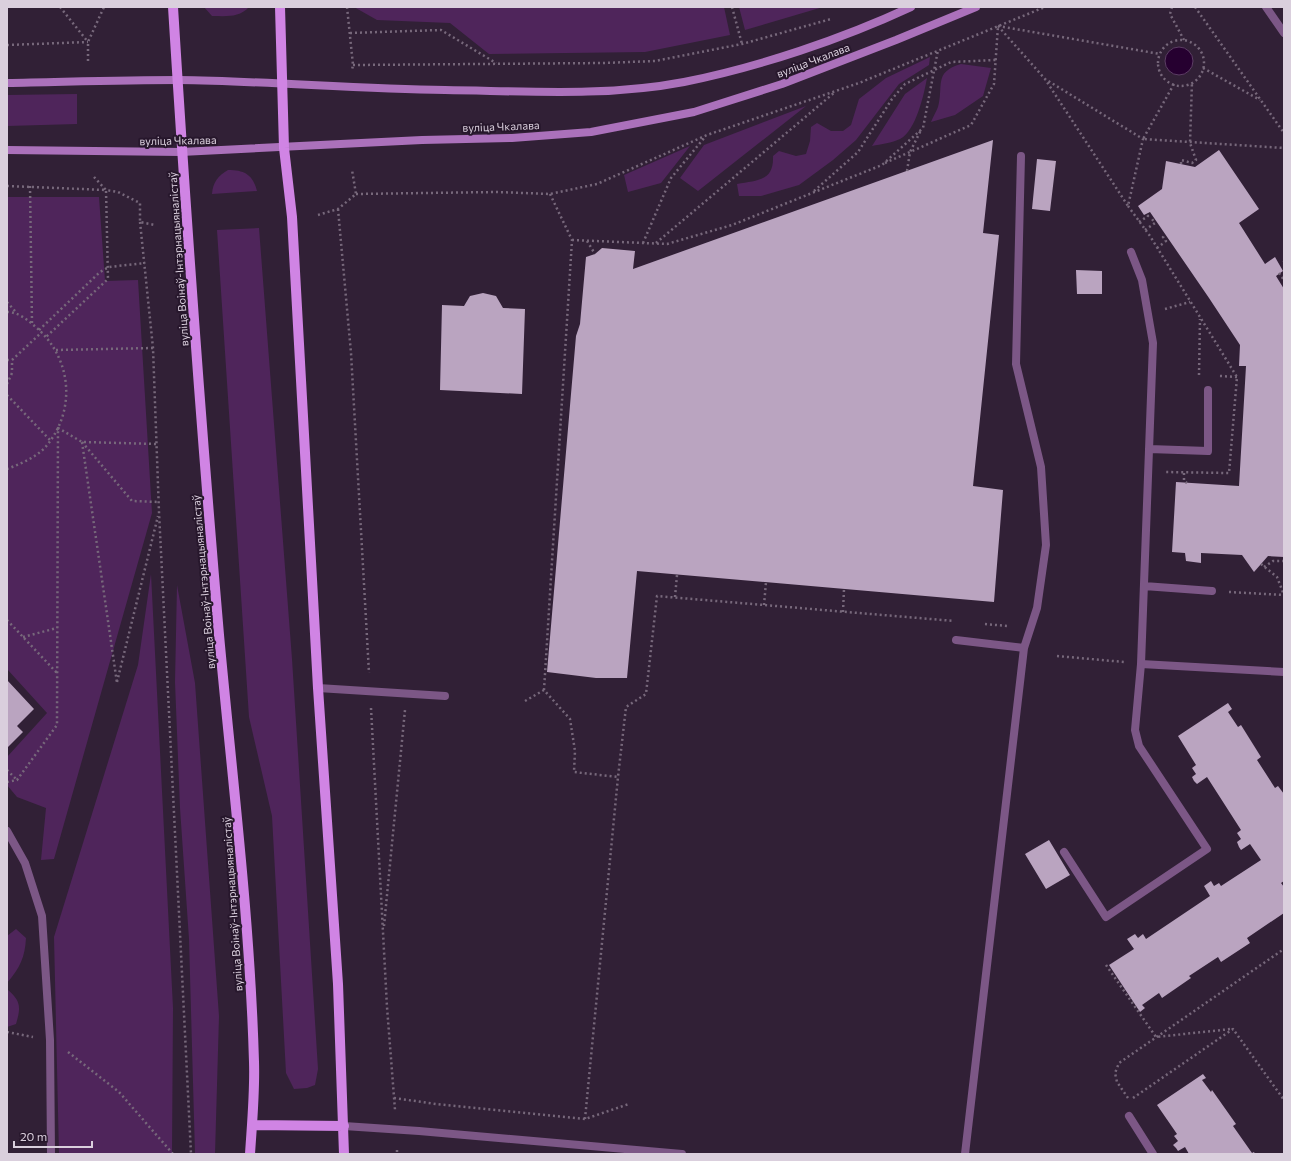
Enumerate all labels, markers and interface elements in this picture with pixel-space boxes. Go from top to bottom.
street label: вуліца Чкалава [775,40,851,80]
street label: вуліца Чкалава [462,118,540,134]
street label: вуліца Чкалава [139,133,217,147]
street label: вуліца Воінаў-Інтэрнацыяналістаў [165,171,191,347]
street label: вуліца Воінаў-Інтэрнацыяналістаў [189,494,217,670]
street label: вуліца Воінаў-Інтэрнацыяналістаў [219,816,245,992]
scale bar [14,1123,92,1149]
text: 20 m [20,1129,47,1143]

